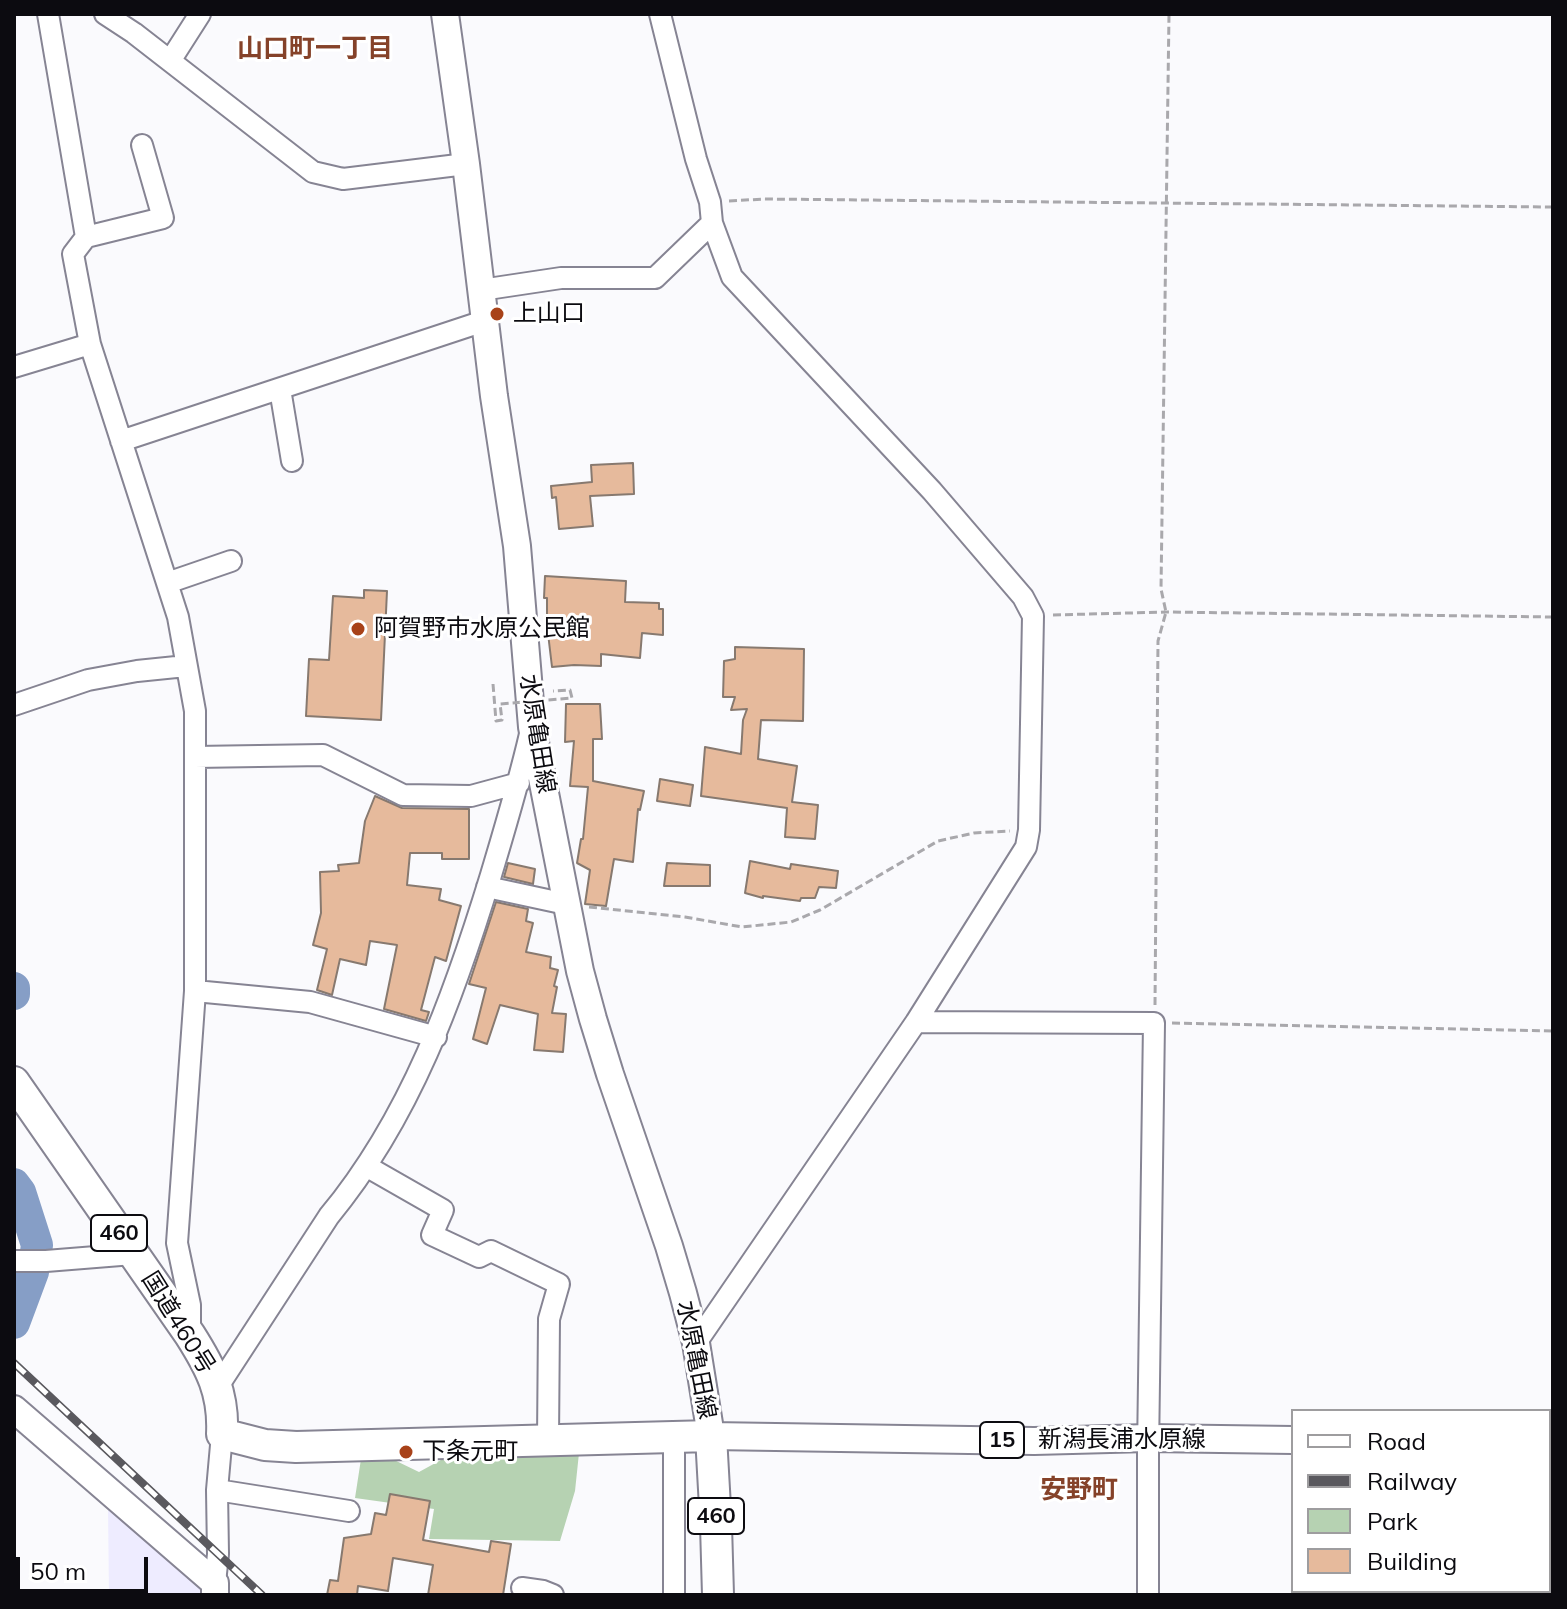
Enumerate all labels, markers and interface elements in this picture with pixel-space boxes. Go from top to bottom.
district label: 山口町一丁目 [237,33,393,65]
place label: 上山口 [513,300,585,328]
marker: 上山口 [488,305,506,323]
place label: 阿賀野市水原公民館 [374,615,590,643]
marker: 阿賀野市水原公民館 [349,620,367,638]
street label: 水原亀田線 [513,672,561,796]
road number: 460 [91,1215,147,1251]
street label: 国道460号 [135,1267,221,1379]
street label: 水原亀田線 [670,1298,722,1422]
legend [1291,1409,1551,1593]
road number: 15 [980,1422,1024,1458]
street label: 新潟長浦水原線 [1038,1426,1206,1454]
text: Road [1367,1426,1426,1456]
place label: 下条元町 [422,1438,518,1466]
marker: 下条元町 [397,1443,415,1461]
text: Railway [1367,1466,1457,1496]
district label: 安野町 [1040,1474,1118,1506]
road number: 460 [688,1498,744,1534]
text: Park [1367,1506,1418,1536]
scale bar [20,1541,152,1591]
text: Building [1367,1546,1457,1576]
text: 50 m [30,1556,86,1586]

